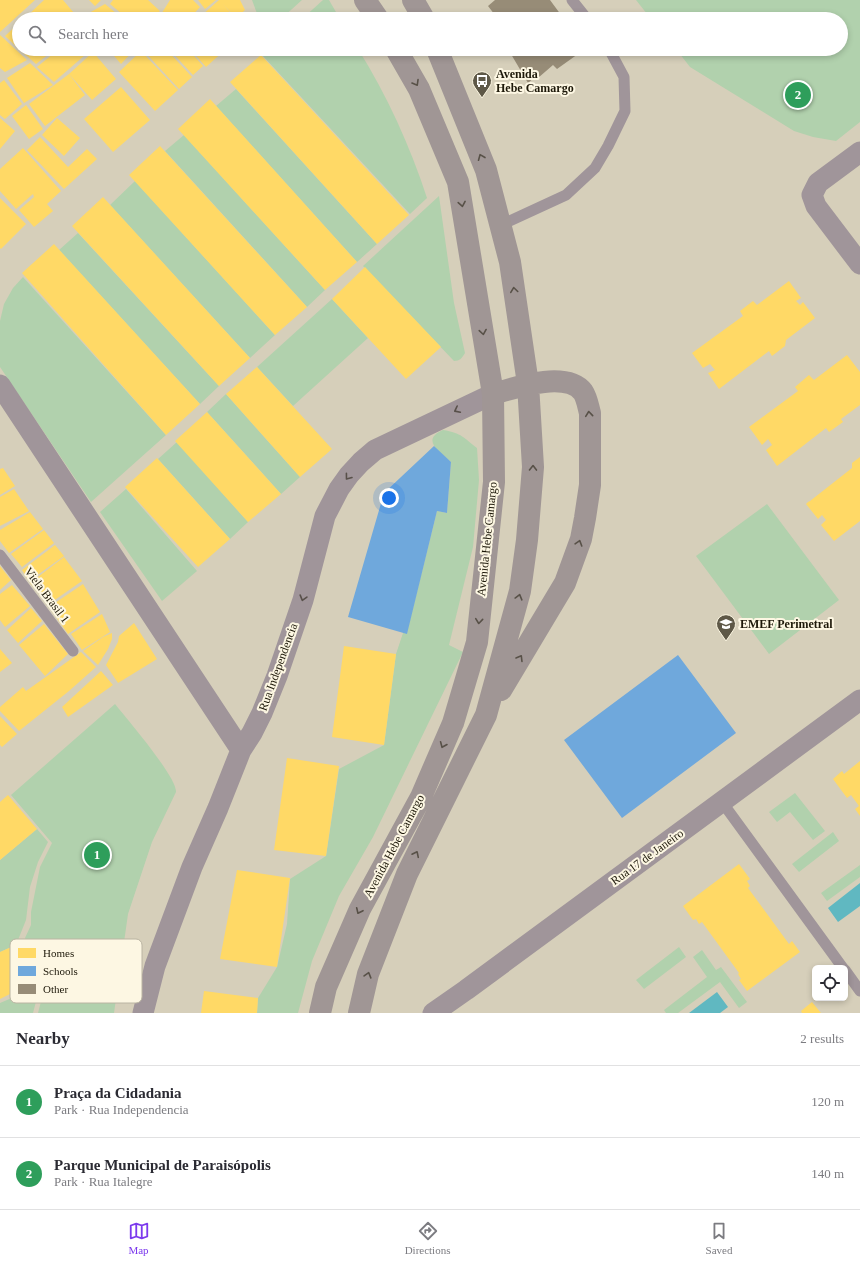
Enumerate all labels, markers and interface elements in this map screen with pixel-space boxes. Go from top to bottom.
search box [12,12,848,56]
icon: search [26,23,48,45]
text: Search here [58,26,128,42]
place label: Avenida Hebe Camargo [496,67,574,95]
bus stop icon: Avenida Hebe Camargo [471,70,493,98]
one-way arrow [411,79,418,86]
pin: 2 [785,80,811,110]
one-way arrow [478,154,486,162]
one-way arrow [457,200,466,207]
one-way arrow [510,287,519,293]
one-way arrow [478,329,487,335]
one-way arrow [454,406,462,413]
one-way arrow [585,411,594,417]
one-way arrow [529,465,537,471]
one-way arrow [346,473,353,480]
street label: Avenida Hebe Camargo [474,481,500,597]
your location [379,488,399,508]
one-way arrow [574,540,583,547]
street label: Viela Brasil 1 [22,564,72,626]
one-way arrow [299,594,308,601]
one-way arrow [514,594,523,601]
school or university icon: EMEF Perimetral [715,613,737,641]
place label: EMEF Perimetral [740,617,833,631]
one-way arrow [475,618,484,624]
street label: Rua Independencia [256,621,301,713]
one-way arrow [515,655,522,662]
one-way arrow [440,741,448,749]
street label: Avenida Hebe Camargo [361,792,427,900]
street label: Rua 17 de Janeiro [608,826,686,888]
pin: 1 [84,840,110,870]
one-way arrow [411,851,419,859]
one-way arrow [356,907,364,915]
legend [10,939,142,1003]
text: Homes [43,947,74,959]
text: Schools [43,965,78,977]
map controls [812,965,848,1001]
button: locate [812,965,848,1001]
one-way arrow [363,972,372,979]
text: Other [43,983,68,995]
text: Nearby [16,1029,70,1048]
text: 2 results [800,1031,844,1046]
text: Praça da Cidadania [54,1085,182,1101]
text: 1 [26,1094,32,1109]
text: 120 m [811,1094,844,1109]
text: Park · Rua Independencia [54,1102,189,1117]
text: Parque Municipal de Paraisópolis [54,1157,271,1173]
text: 2 [26,1166,32,1181]
text: 140 m [811,1166,844,1181]
text: Park · Rua Italegre [54,1174,153,1189]
tab: Map [128,1220,150,1256]
tab: Directions [405,1220,450,1256]
tab: Saved [706,1220,732,1256]

